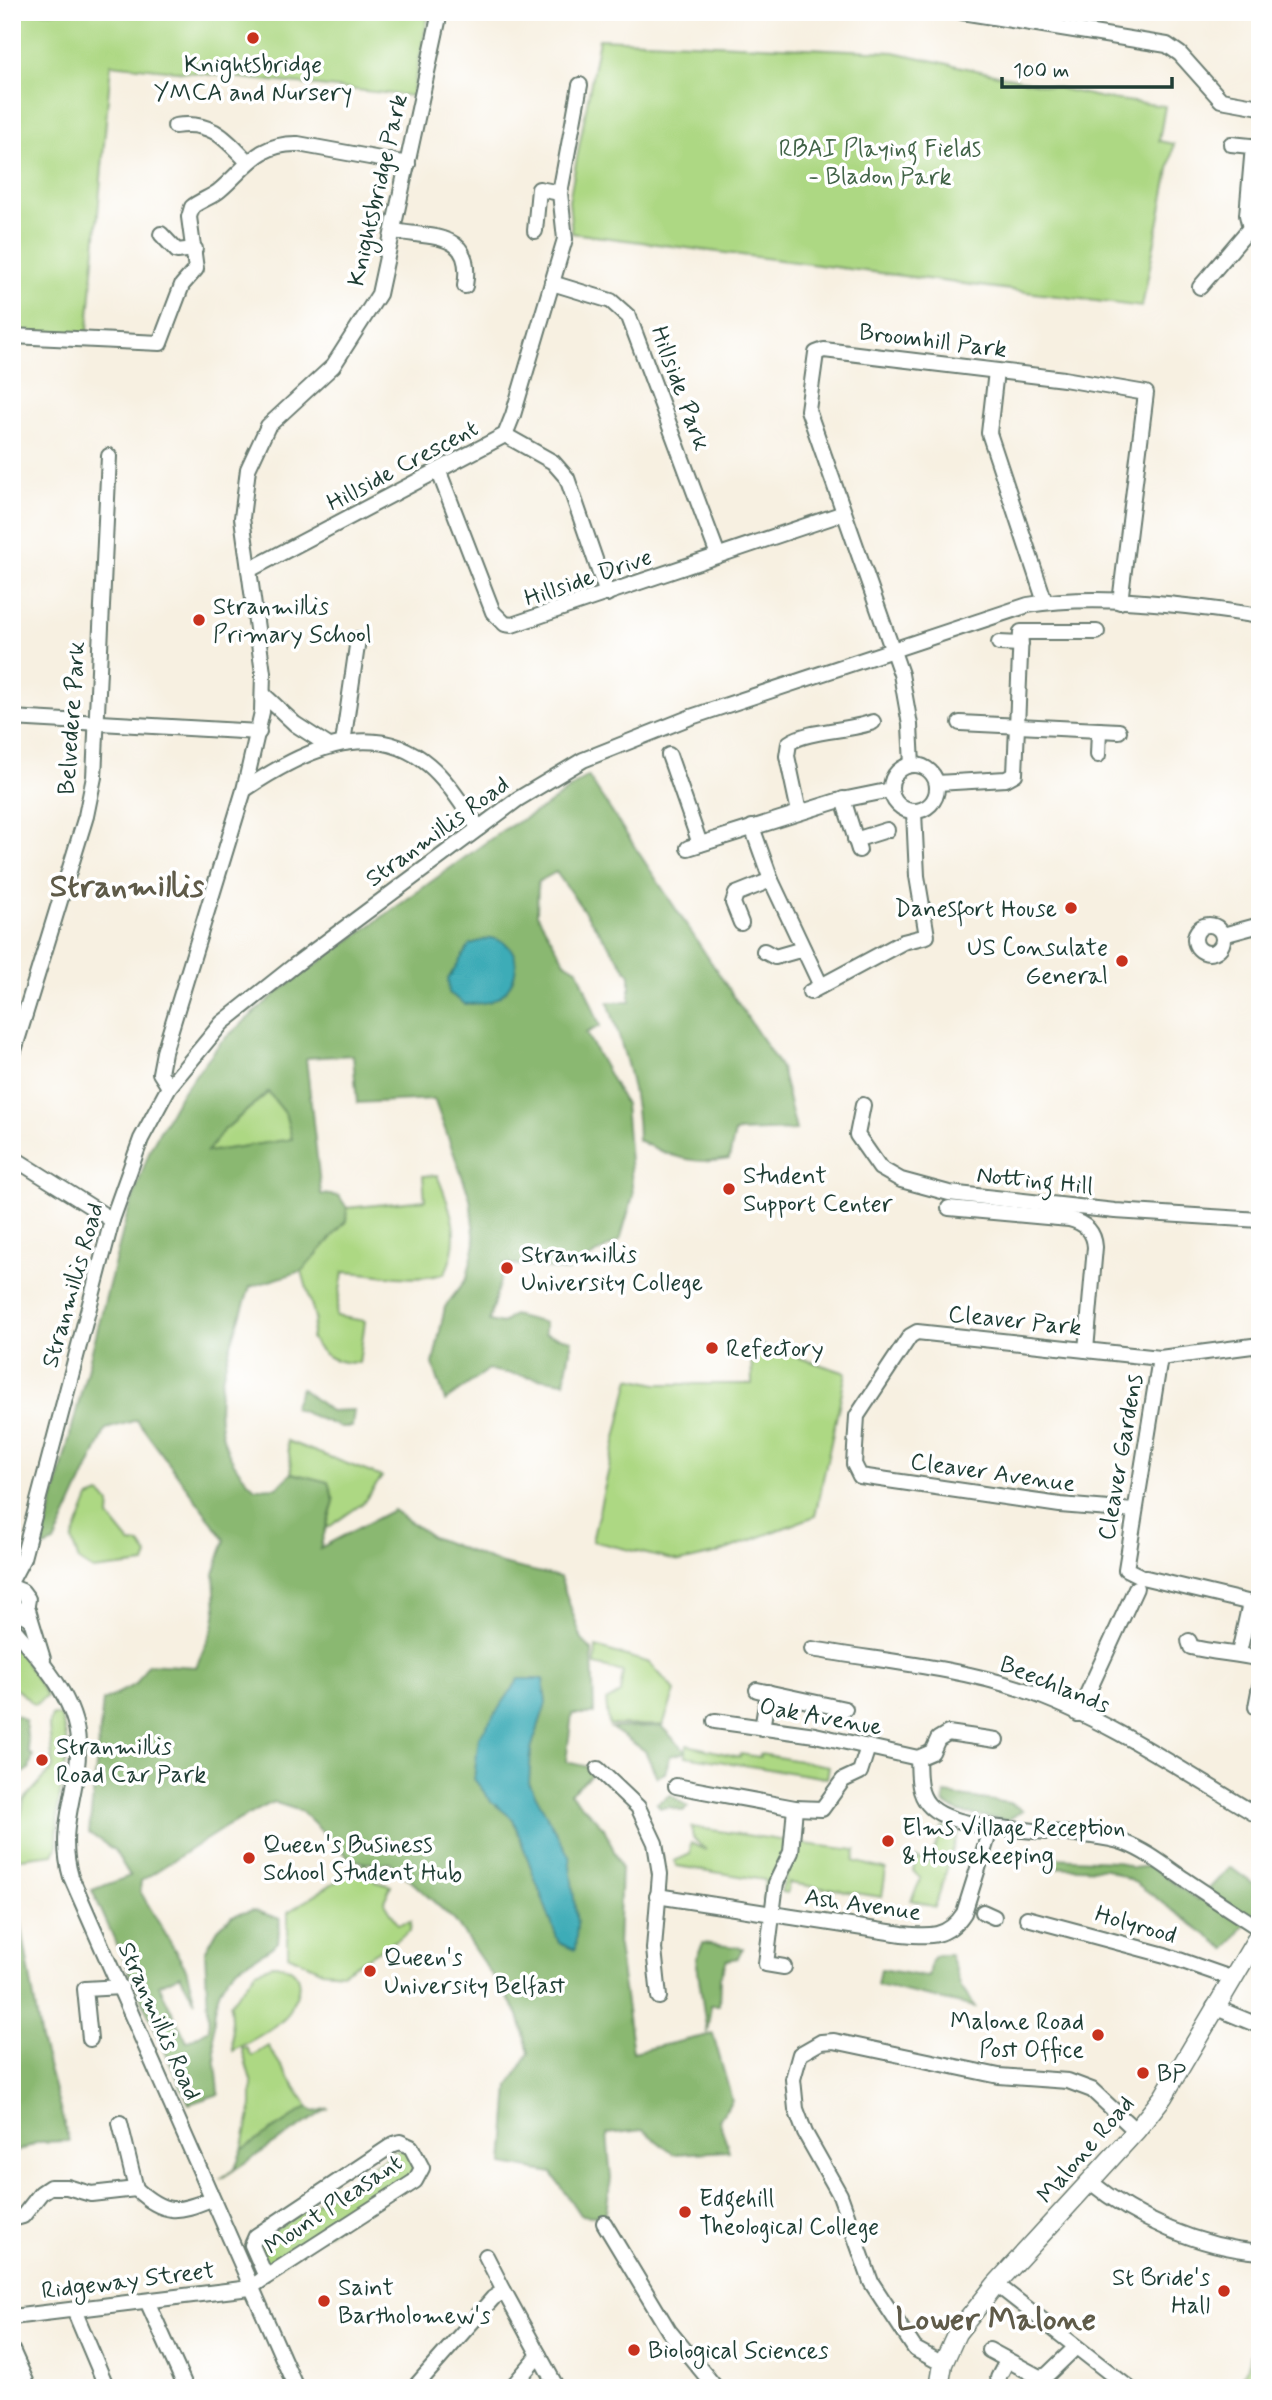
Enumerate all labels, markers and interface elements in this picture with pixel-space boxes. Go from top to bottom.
marker: Knightsbridge YMCA and Nursery [245,30,261,46]
scale bar [1002,46,1172,90]
place label: Knightsbridge YMCA and Nursery [154,50,352,109]
text: 100 m [1013,57,1069,85]
street label: Knightsbridge Park [341,91,418,290]
park label: RBAI Playing Fields - Bladon Park [779,134,981,193]
street label: Broomhill Park [857,317,1008,366]
street label: Hillside Park [643,322,716,455]
street label: Hillside Crescent [322,413,484,519]
street label: Hillside Drive [520,542,657,615]
place label: Stranmillis Primary School [213,592,372,651]
marker: Stranmillis Primary School [191,612,207,628]
street label: Belvedere Park [52,640,93,796]
street label: Stranmillis Road [360,770,516,895]
district label: Stranmillis [50,866,205,908]
place label: Danesfort House [894,894,1057,927]
marker: Danesfort House [1063,900,1079,916]
place label: US Consulate General [967,933,1108,992]
marker: US Consulate General [1114,953,1130,969]
street label: Notting Hill [975,1160,1095,1206]
place label: Student Support Center [743,1161,894,1220]
marker: Student Support Center [721,1181,737,1197]
street label: Stranmillis Road [35,1199,112,1372]
place label: Stranmillis University College [521,1240,703,1299]
marker: Stranmillis University College [499,1260,515,1276]
street label: Cleaver Park [947,1299,1083,1344]
place label: Refectory [726,1334,824,1365]
marker: Refectory [704,1340,720,1356]
street label: Cleaver Gardens [1092,1372,1151,1543]
street label: Cleaver Avenue [908,1447,1078,1500]
street label: Beechlands [995,1649,1115,1722]
street label: Oak Avenue [757,1691,885,1744]
place label: Stranmillis Road Car Park [56,1732,206,1791]
marker: Stranmillis Road Car Park [34,1752,50,1768]
place label: Elms Village Reception & Housekeeping [902,1813,1125,1874]
place label: Queen's Business School Student Hub [263,1830,462,1889]
marker: Elms Village Reception & Housekeeping [880,1833,896,1849]
marker: Queen's Business School Student Hub [241,1850,257,1866]
street label: Ash Avenue [802,1882,923,1929]
street label: Holyrood [1091,1899,1180,1952]
street label: Stranmillis Road [110,1938,207,2106]
place label: Queen's University Belfast [384,1943,566,2002]
marker: Queen's University Belfast [362,1963,378,1979]
place label: Malone Road Post Office [950,2007,1084,2066]
marker: Malone Road Post Office [1090,2027,1106,2043]
place label: BP [1157,2059,1186,2090]
marker: BP [1135,2065,1151,2081]
street label: Malone Road [1031,2089,1142,2211]
street label: Mount Pleasant [259,2148,409,2263]
place label: Edgehill Theological College [699,2184,879,2243]
marker: Edgehill Theological College [677,2204,693,2220]
street label: Ridgeway Street [40,2255,217,2309]
place label: St Bride's Hall [1112,2263,1210,2322]
place label: Saint Bartholomew's [338,2273,491,2332]
marker: St Bride's Hall [1216,2283,1232,2299]
marker: Saint Bartholomew's [316,2293,332,2309]
district label: Lower Malone [896,2299,1096,2341]
place label: Biological Sciences [648,2336,829,2369]
marker: Biological Sciences [626,2342,642,2358]

